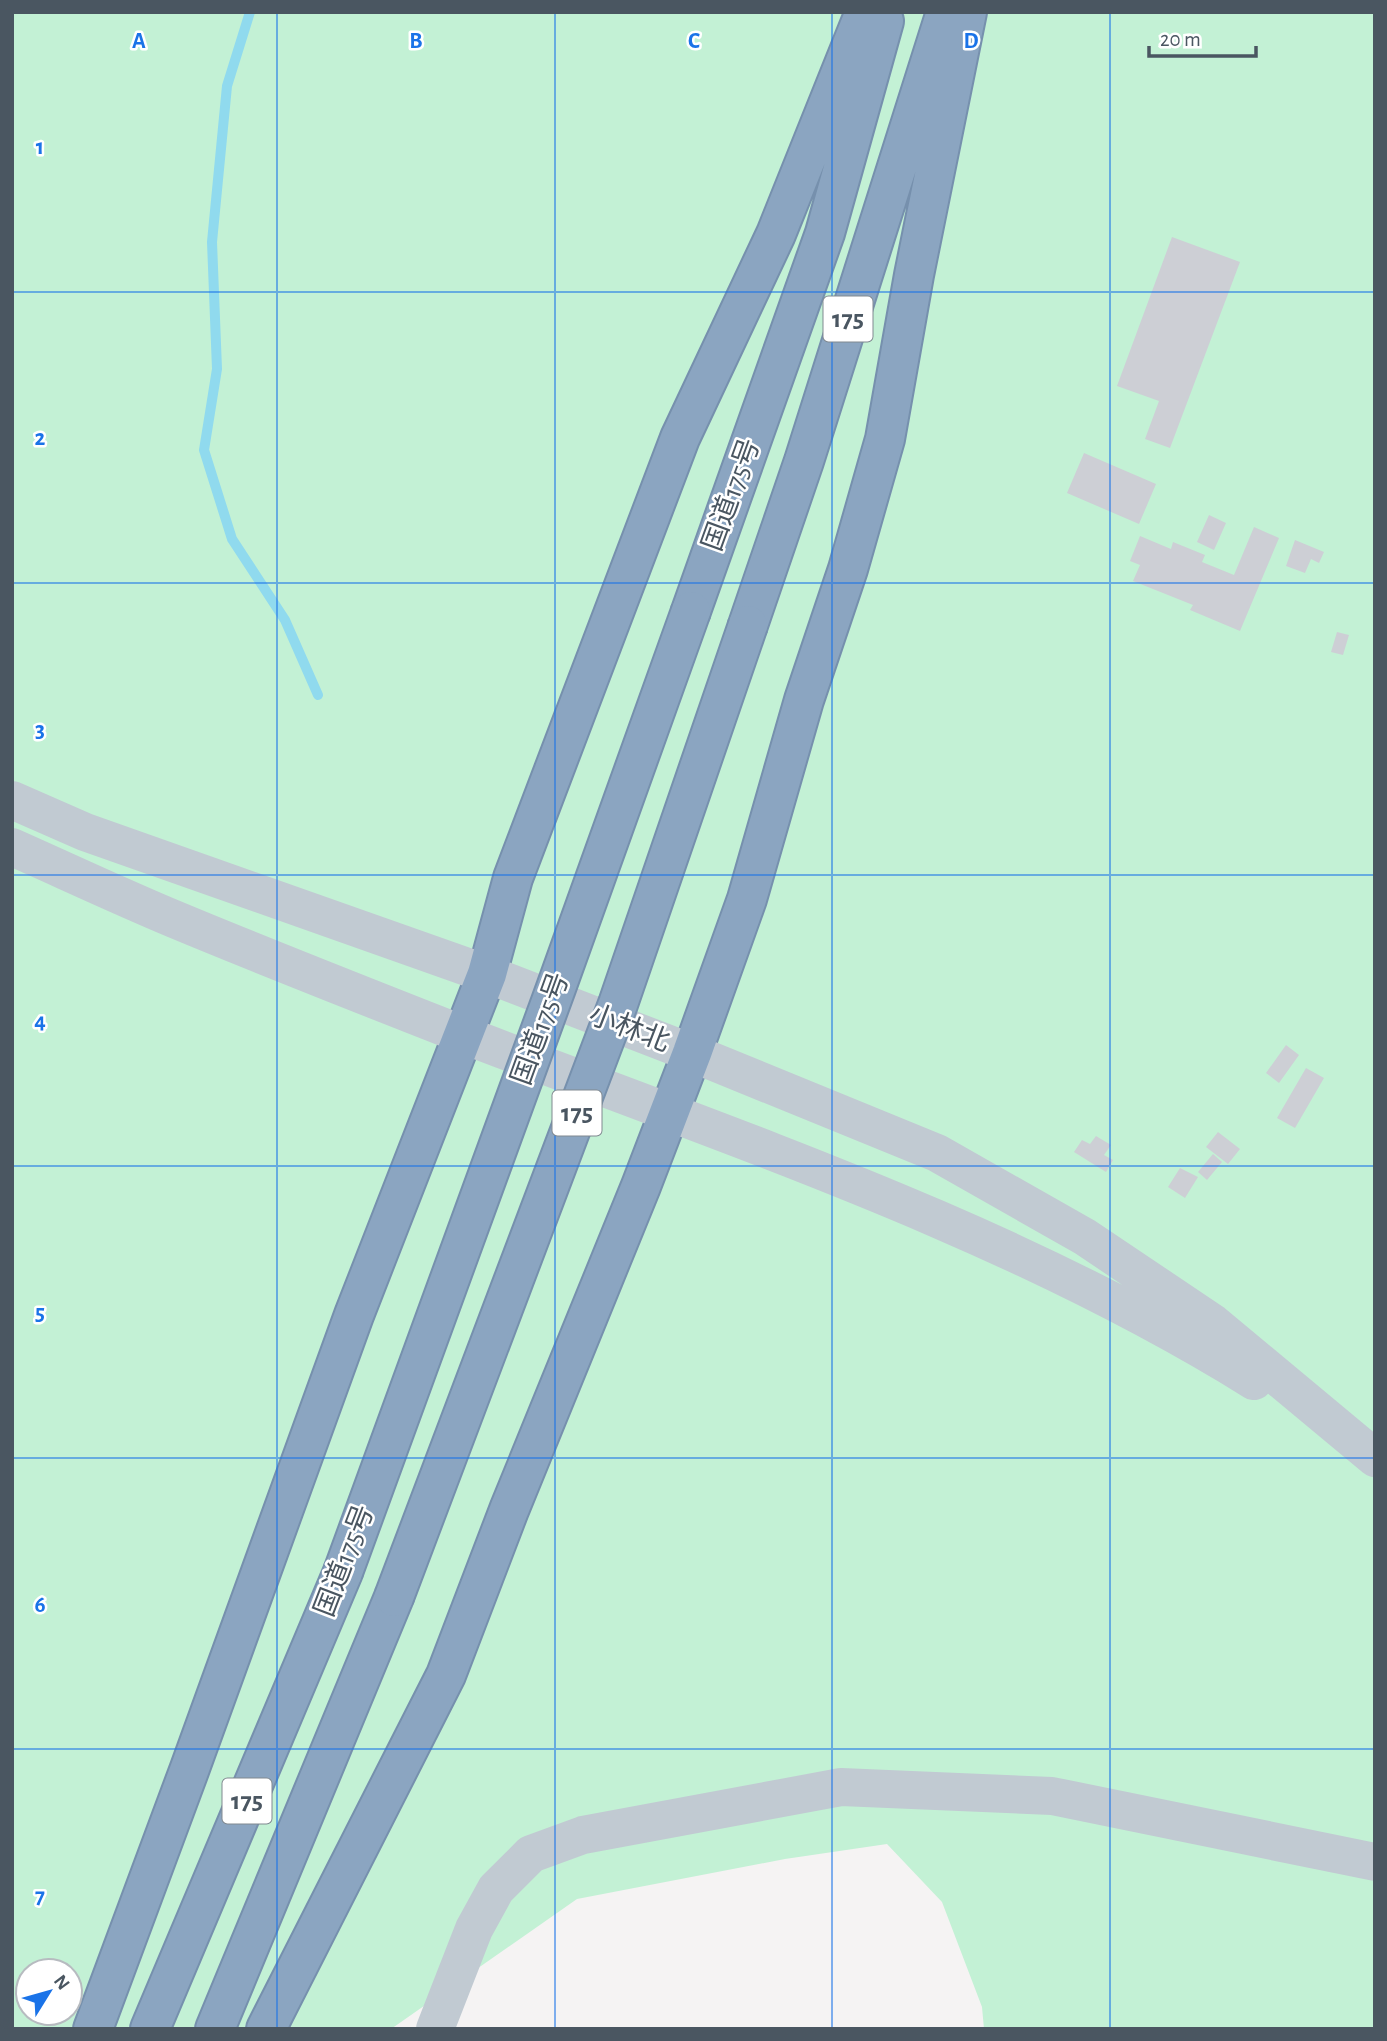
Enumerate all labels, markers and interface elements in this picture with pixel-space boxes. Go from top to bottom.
scale bar [1149,14,1256,58]
text: 20 m [1160,29,1201,50]
text: A [132,30,146,53]
text: B [409,30,423,53]
text: C [688,30,700,53]
text: D [963,30,979,53]
text: 1 [36,136,44,159]
road number: 175 [824,296,872,342]
text: 2 [35,427,46,450]
street label: 国道175号 [697,435,765,555]
text: 3 [35,719,45,742]
street label: 国道175号 [506,969,574,1089]
street label: 小林北 [585,999,674,1057]
text: 4 [34,1010,46,1033]
road number: 175 [552,1090,602,1136]
text: 5 [35,1302,45,1325]
street label: 国道175号 [309,1501,379,1621]
text: 6 [34,1594,46,1617]
road number: 175 [222,1778,272,1824]
text: 7 [35,1885,45,1908]
north arrow [14,1957,84,2027]
text: N [50,1972,73,1994]

